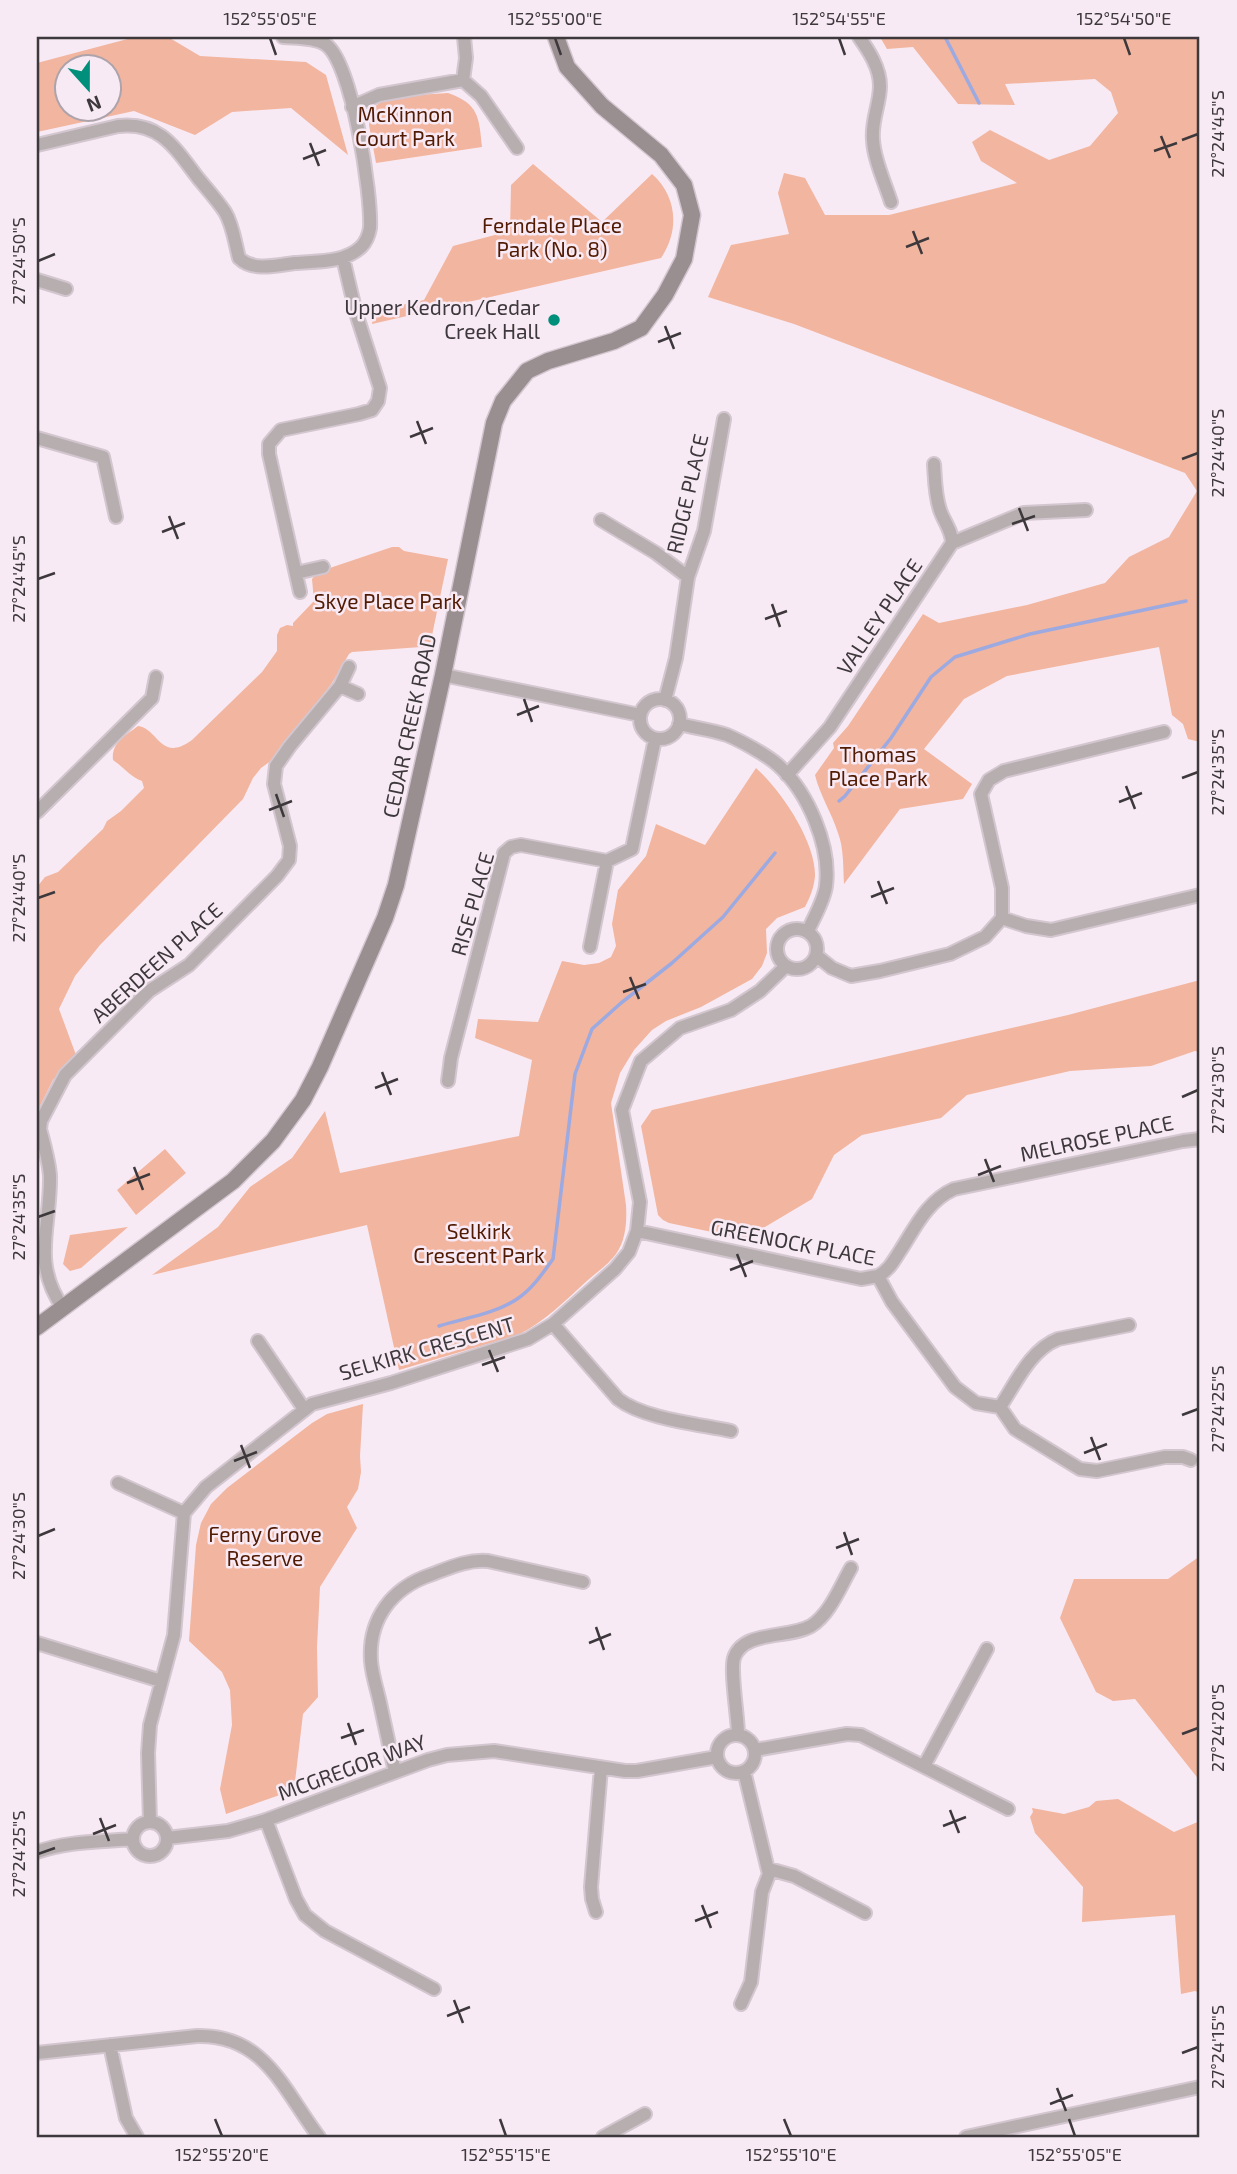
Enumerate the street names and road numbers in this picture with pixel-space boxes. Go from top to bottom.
street label: RIDGE PLACE [661,431,712,556]
street label: VALLEY PLACE [831,553,927,679]
street label: CEDAR CREEK ROAD [377,631,440,820]
street label: RISE PLACE [445,849,498,958]
street label: ABERDEEN PLACE [85,896,227,1027]
street label: MELROSE PLACE [1018,1109,1176,1166]
street label: GREENOCK PLACE [709,1213,878,1270]
street label: SELKIRK CRESCENT [336,1311,517,1385]
street label: MCGREGOR WAY [274,1728,429,1805]

